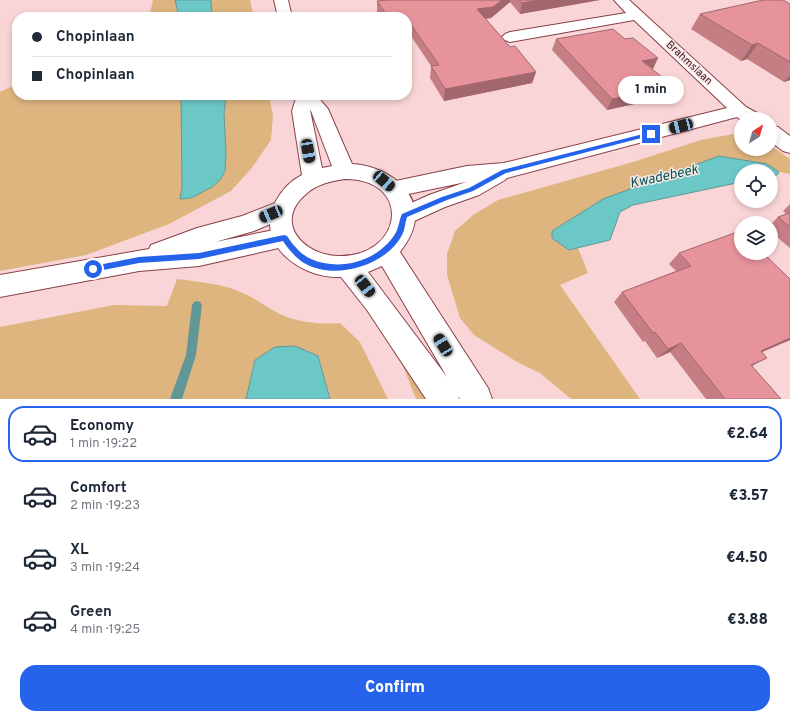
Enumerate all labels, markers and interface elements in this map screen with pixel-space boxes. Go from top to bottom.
text: Chopinlaan [56,28,135,47]
street label: Brahmslaan [663,38,715,88]
text: Chopinlaan [56,66,135,85]
callout: 1 min [618,76,684,104]
text: 1 min [635,82,667,98]
north arrow [734,112,778,156]
map controls [734,112,778,260]
car [668,117,694,135]
route end [642,125,660,143]
car [300,138,316,164]
water label: Kwadebeek [628,161,701,193]
button: locate [734,164,778,208]
car [371,169,397,193]
car [258,204,284,224]
button: layers [734,216,778,260]
route start [84,260,102,278]
car [353,273,377,299]
car [432,332,454,358]
icon: car [22,416,58,452]
text: Economy [70,417,134,436]
text: €2.64 [726,425,768,444]
text: 1 min · 19:22 [70,436,137,452]
icon: car [22,478,58,514]
text: Comfort [70,479,127,498]
text: €3.57 [729,487,768,506]
text: 2 min · 19:23 [70,498,140,514]
icon: car [22,540,58,576]
text: XL [70,541,88,560]
text: €4.50 [726,549,768,568]
text: 3 min · 19:24 [70,560,140,576]
icon: car [22,602,58,638]
text: Green [70,603,112,622]
text: €3.88 [727,611,768,630]
text: 4 min · 19:25 [70,622,140,638]
button: Confirm [20,665,770,711]

